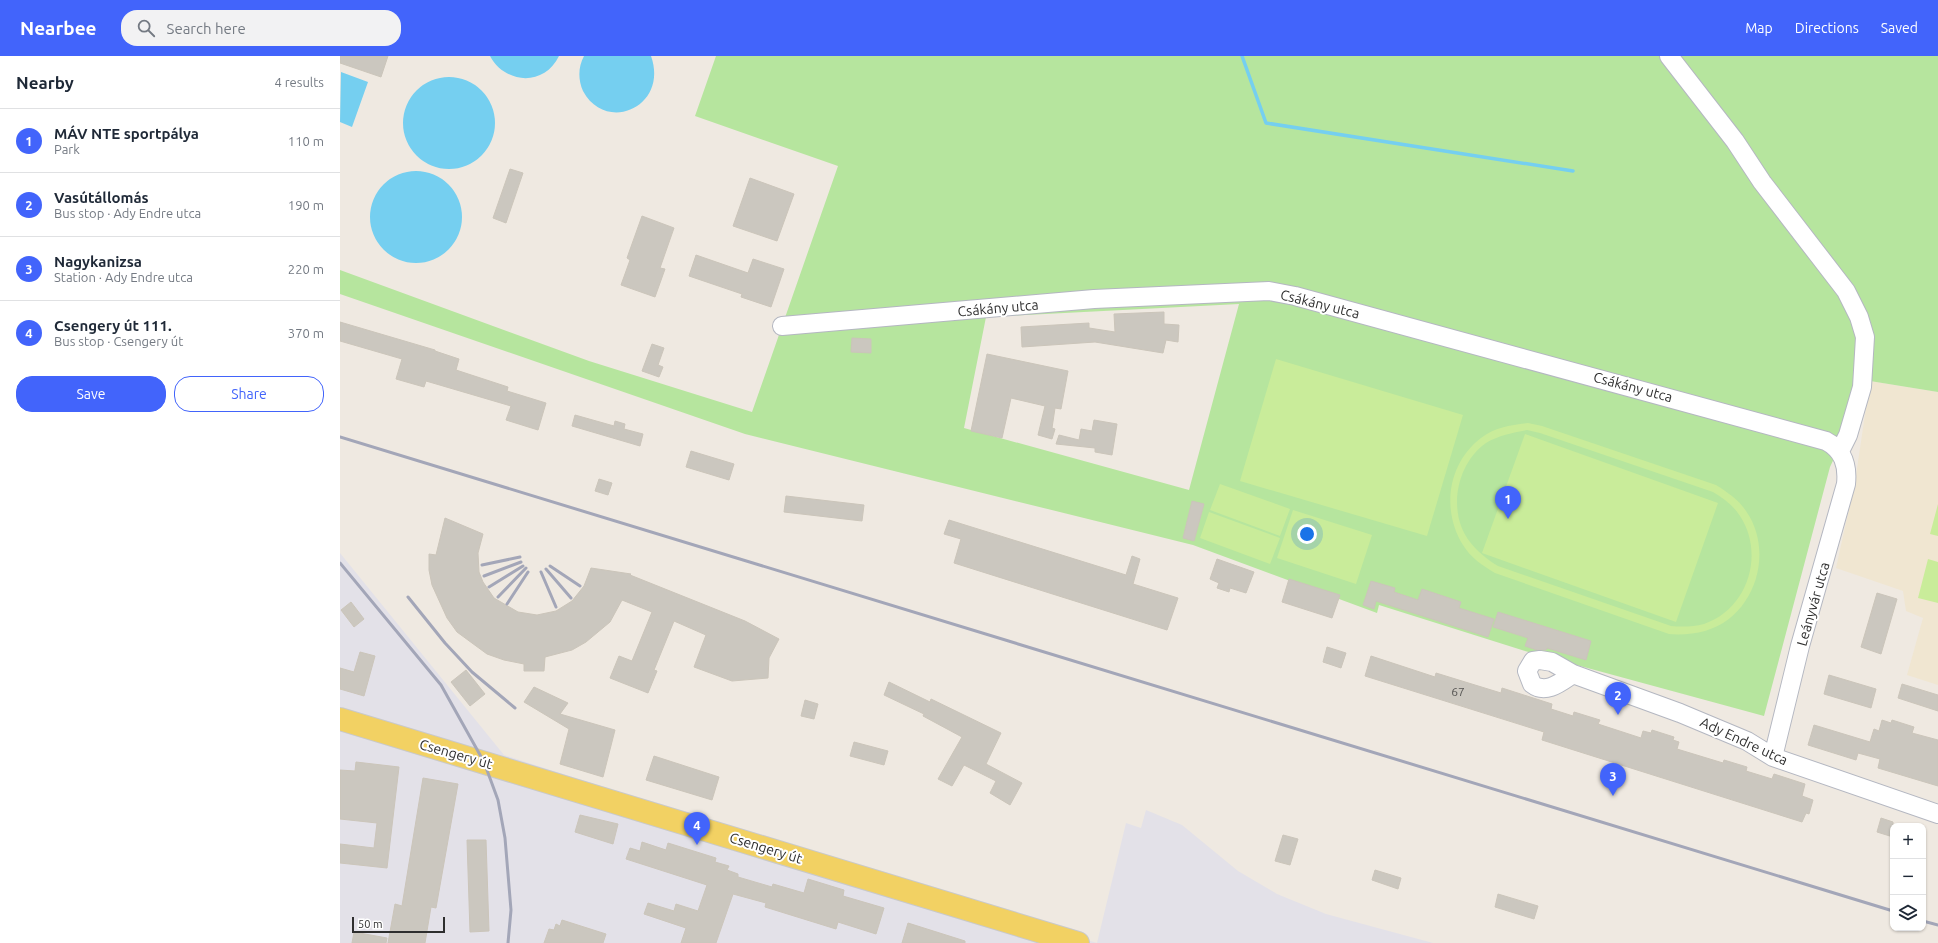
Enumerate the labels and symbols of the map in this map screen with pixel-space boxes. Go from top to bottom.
street label: Csákány utca [1279,286,1361,322]
street label: Csákány utca [957,296,1039,320]
street label: Csákány utca [1592,369,1674,405]
pin: 1 [1495,486,1521,519]
your location [1297,524,1317,544]
street label: Leányvár utca [1793,560,1833,648]
pin: 2 [1605,682,1631,715]
house number: 67 [1451,685,1465,698]
street label: Ady Endre utca [1698,714,1790,768]
street label: Csengery út [418,736,495,772]
pin: 3 [1600,763,1626,796]
pin: 4 [684,812,710,845]
street label: Csengery út [728,829,805,867]
scale bar [352,915,445,934]

